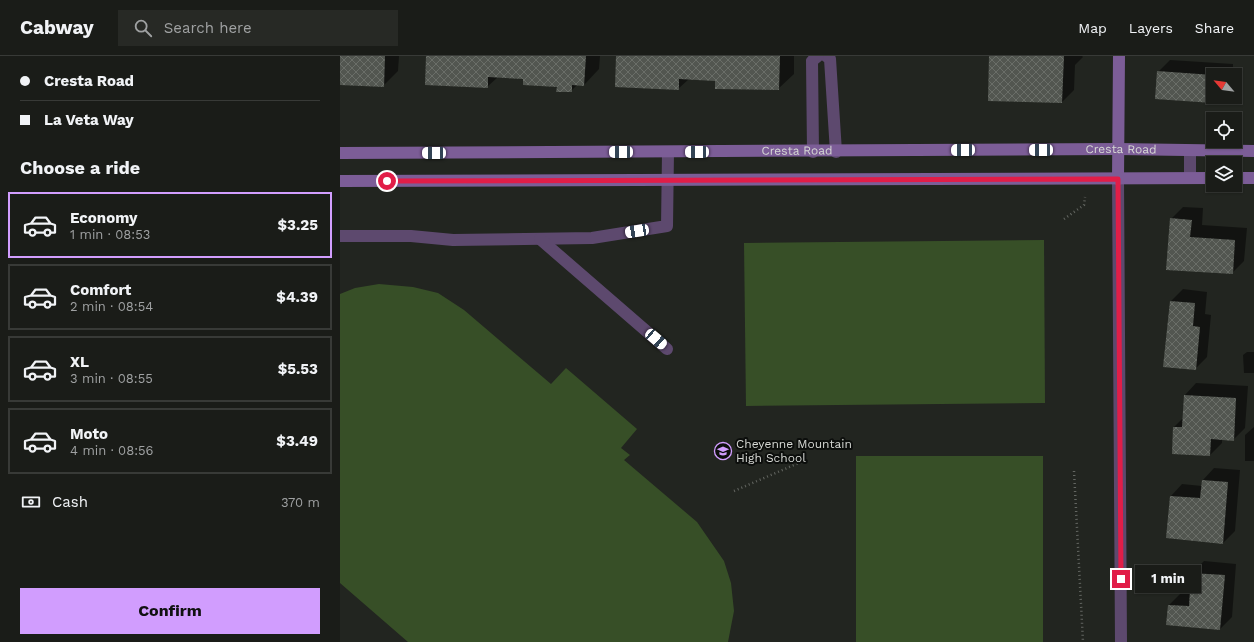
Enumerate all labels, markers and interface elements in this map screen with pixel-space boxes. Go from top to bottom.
search box [118,10,398,46]
text: Cabway [20,16,94,39]
icon: search [132,17,154,39]
text: Search here [164,19,252,37]
text: Map [1078,20,1107,36]
text: Layers [1129,20,1173,36]
text: Share [1195,20,1234,36]
north arrow [1206,68,1242,104]
map controls [1206,68,1242,192]
text: Cresta Road [44,72,134,90]
text: La Veta Way [44,111,134,129]
button: locate [1206,112,1242,148]
street label: Cresta Road [1085,142,1157,157]
street label: Cresta Road [761,143,833,158]
car [951,144,975,156]
car [1029,144,1053,156]
car [609,146,633,158]
car [685,146,709,158]
car [422,147,446,159]
button: layers [1206,156,1242,192]
text: Choose a ride [20,157,140,178]
route start [378,172,396,190]
icon: car [22,207,58,243]
text: Economy [70,209,137,227]
text: $3.25 [277,216,318,234]
car [624,223,650,239]
text: 1 min · 08:53 [70,227,150,242]
icon: car [22,279,58,315]
text: Comfort [70,281,131,299]
text: $4.39 [276,288,318,306]
text: 2 min · 08:54 [70,299,153,314]
car [643,327,669,351]
icon: car [22,351,58,387]
text: XL [70,353,89,371]
text: $5.53 [278,360,318,378]
text: 3 min · 08:55 [70,371,153,386]
icon: car [22,423,58,459]
text: Moto [70,425,108,443]
text: $3.49 [276,432,318,450]
place label: Cheyenne Mountain High School [736,437,852,465]
school or university icon: Cheyenne Mountain High School [713,441,733,461]
text: 4 min · 08:56 [70,443,154,458]
icon: cash [20,491,42,513]
text: Cash [52,493,88,511]
text: 370 m [281,495,320,510]
callout: 1 min [1135,565,1201,593]
route end [1112,570,1130,588]
text: 1 min [1151,571,1185,586]
button: Confirm [20,588,320,634]

